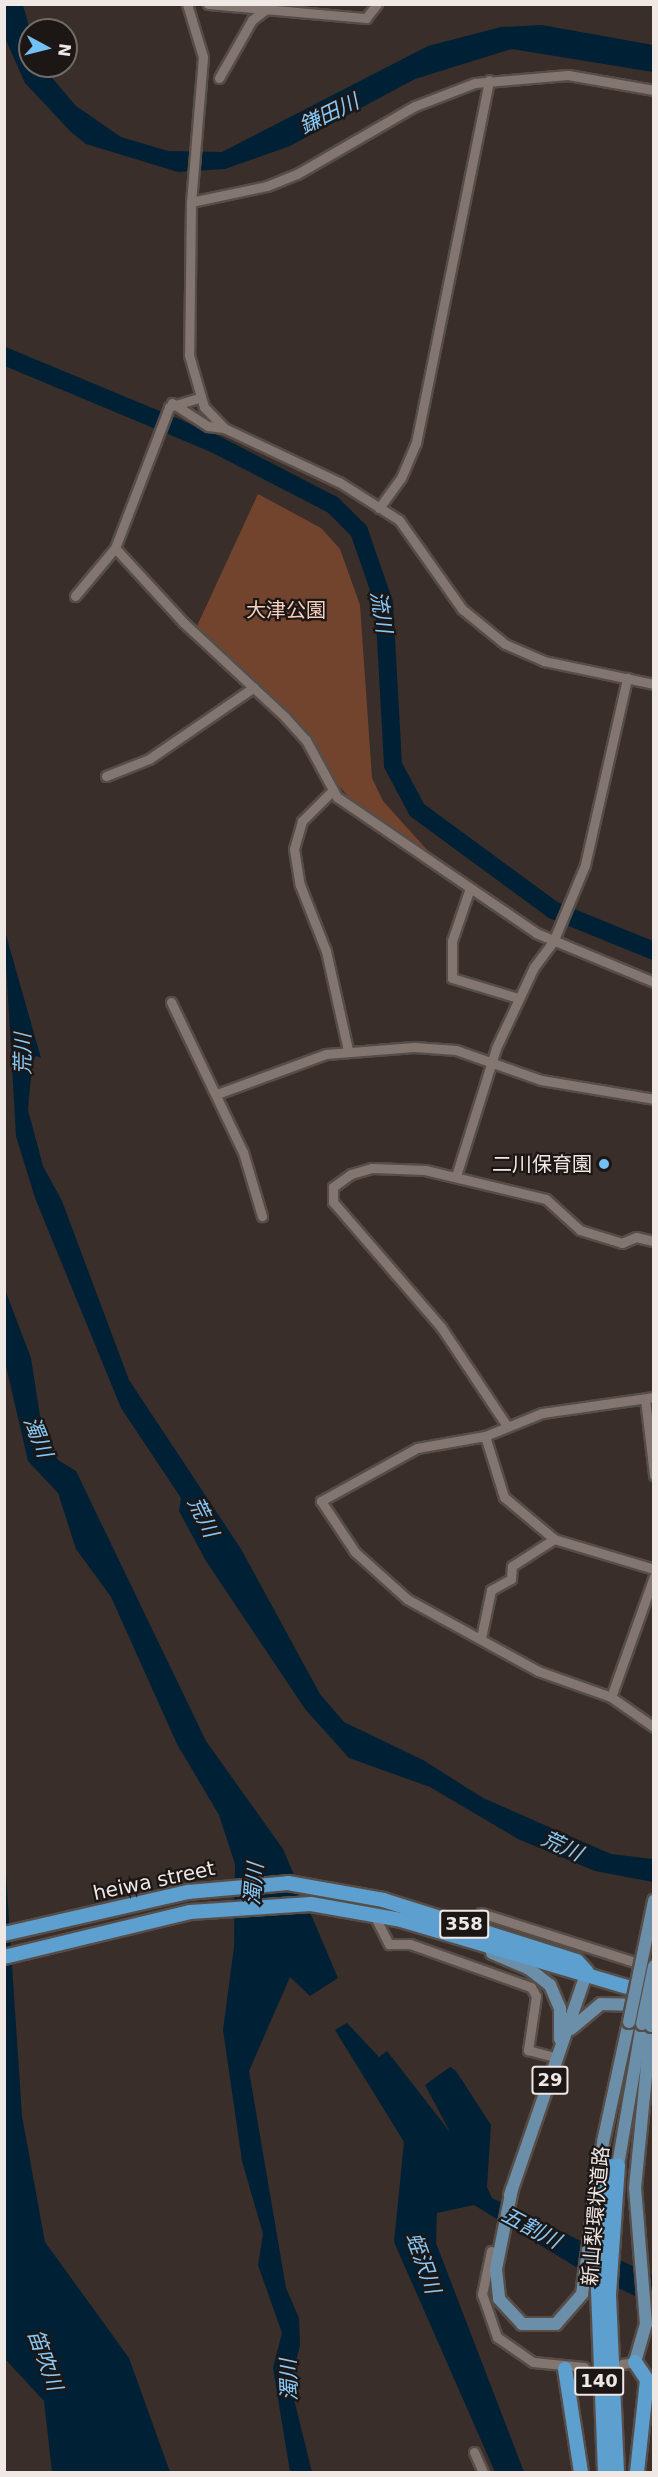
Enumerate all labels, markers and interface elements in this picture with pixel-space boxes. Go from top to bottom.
north arrow [18,18,78,78]
text: N [54,42,75,58]
water label: 鎌田川 [295,89,363,139]
water label: 流川 [365,589,397,635]
park label: 大津公園 [246,598,326,622]
water label: 荒川 [10,1033,36,1075]
place label: 二川保育園 [492,1152,592,1176]
marker: 二川保育園 [597,1157,611,1171]
water label: 濁川 [18,1413,58,1461]
water label: 荒川 [182,1493,224,1541]
water label: 荒川 [538,1826,586,1866]
street label: heiwa street [91,1856,217,1906]
water label: 濁川 [240,1862,268,1906]
road number: 358 [438,1909,490,1939]
road number: 29 [530,2065,570,2095]
street label: 新山梨環状道路 [578,2145,614,2287]
water label: 五割川 [497,2202,565,2254]
water label: 蛭沢川 [400,2229,446,2297]
water label: 笛吹川 [22,2326,68,2394]
water label: 濁川 [276,2359,302,2401]
road number: 140 [574,2366,624,2396]

